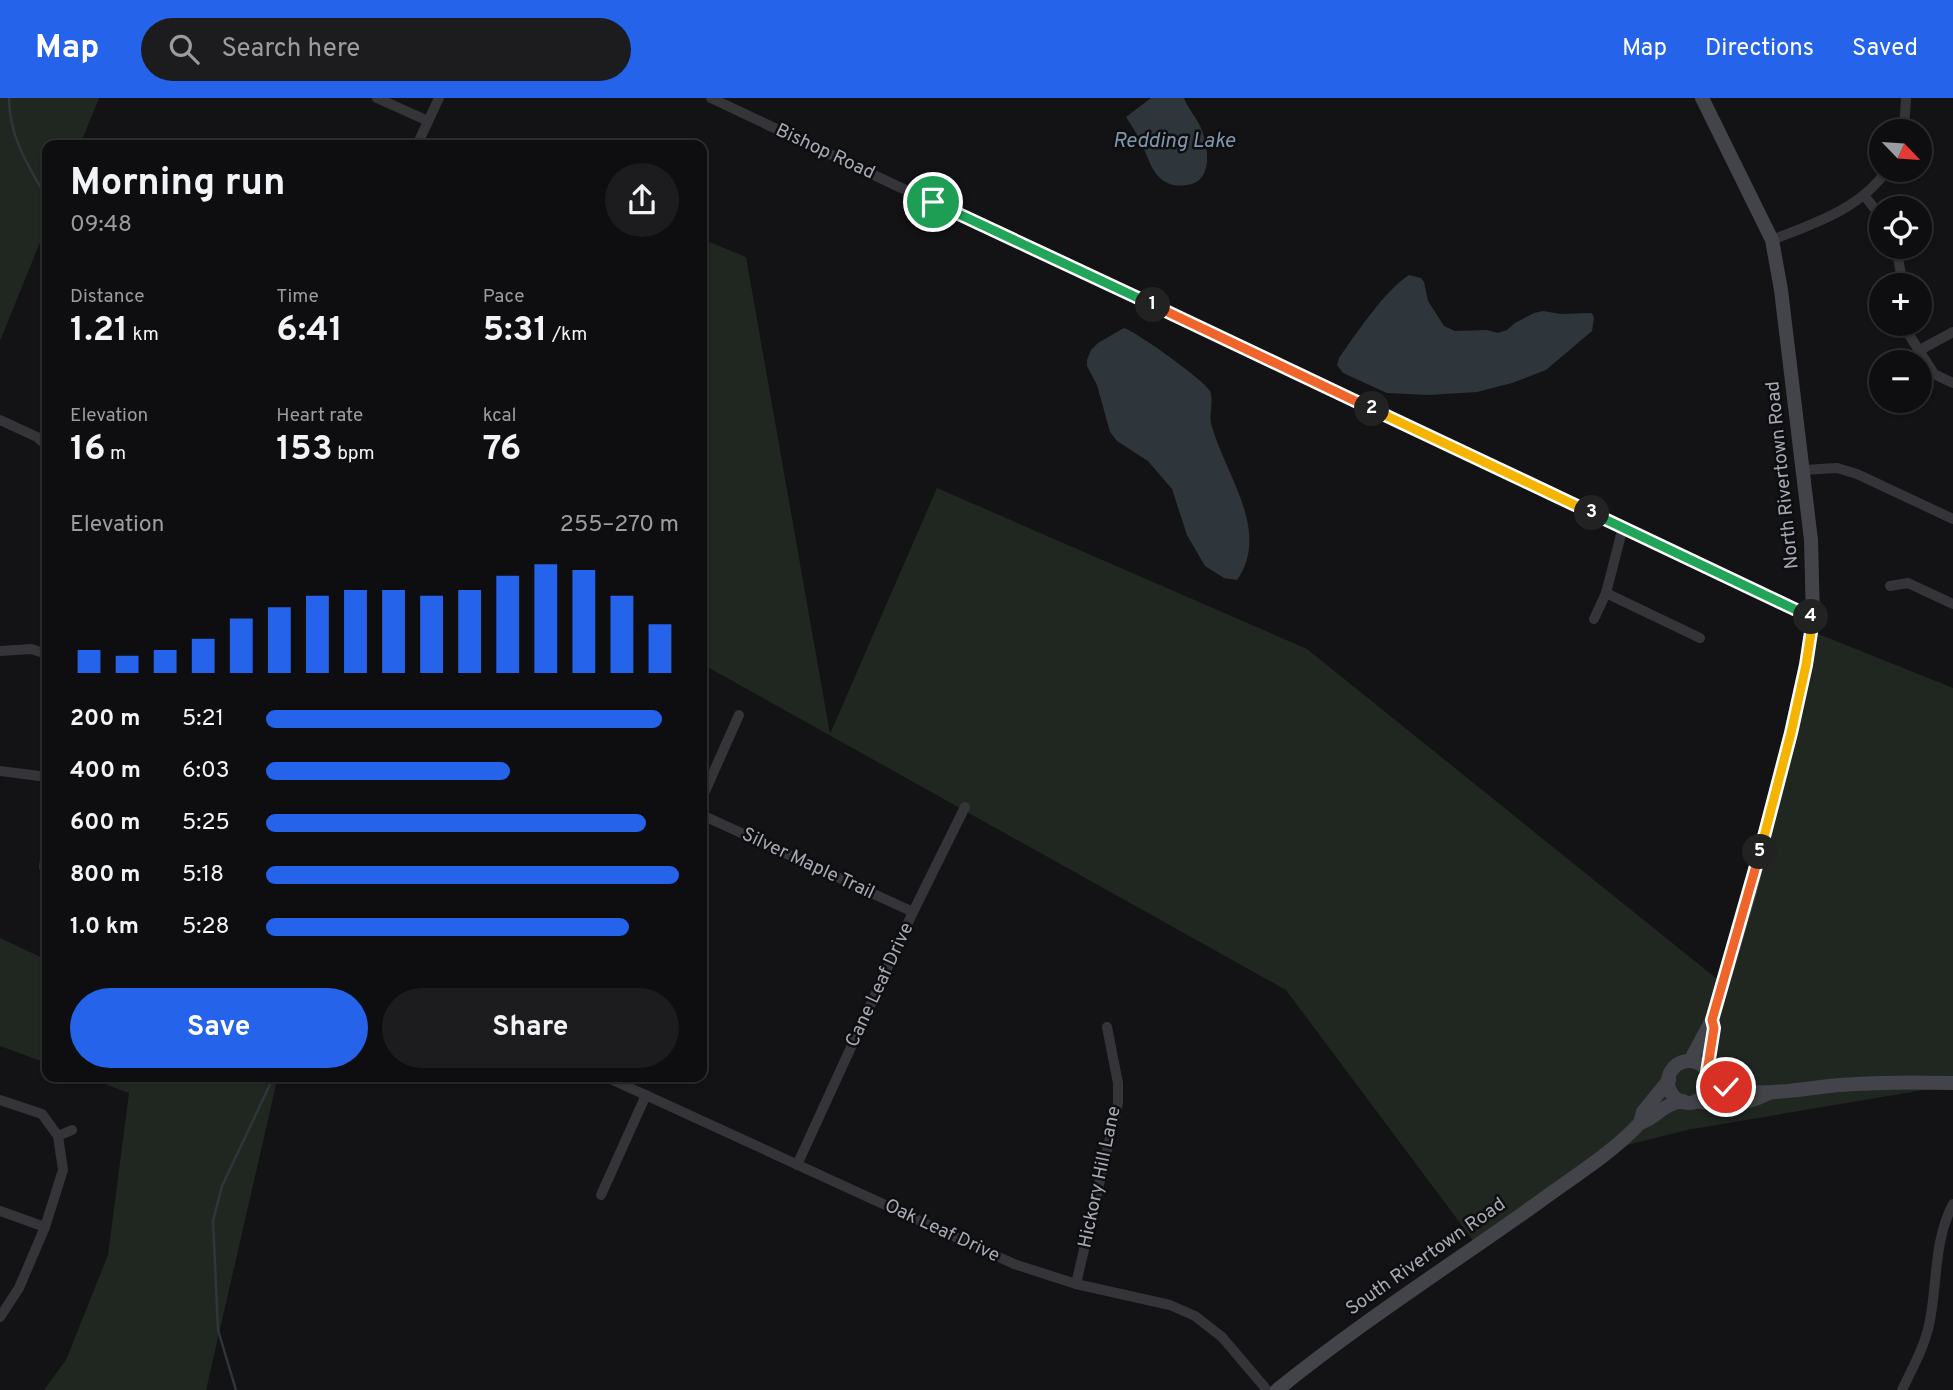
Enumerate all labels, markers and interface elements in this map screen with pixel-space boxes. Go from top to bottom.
search box [141,18,631,81]
text: Map [35,28,99,70]
icon: search [165,30,203,68]
text: Search here [221,33,360,66]
text: Map [1622,34,1667,64]
text: Directions [1705,34,1814,64]
text: Saved [1852,34,1918,64]
street label: Bishop Road [771,119,879,185]
north arrow [1869,119,1932,182]
map controls [1869,119,1932,413]
water label: Redding Lake [1113,128,1236,155]
text: Morning run [70,160,286,209]
button: share [605,163,679,237]
pin [903,172,963,232]
icon: arrive [914,183,952,221]
button: locate [1869,196,1932,259]
text: 09:48 [70,211,132,240]
button: + [1869,273,1932,336]
text: Distance [70,285,145,309]
text: Time [276,285,319,309]
text: Pace [483,285,524,309]
pin: 1 [1136,288,1170,322]
text: 1 [1149,292,1156,316]
text: 1.21 [70,309,128,353]
text: 6:41 [276,309,343,353]
text: 5:31 [483,309,547,353]
text: km [128,323,159,347]
text: /km [547,323,587,347]
button: − [1869,350,1932,413]
street label: North Rivertown Road [1761,380,1805,570]
pin: 2 [1354,392,1390,426]
text: 2 [1366,396,1377,420]
text: Elevation [70,404,148,428]
text: Heart rate [276,404,363,428]
text: kcal [483,404,516,428]
text: 16 [70,428,106,472]
text: 153 [276,428,333,472]
text: 76 [483,428,521,472]
text: m [106,442,126,466]
text: bpm [333,442,374,466]
pin: 3 [1574,496,1610,530]
text: 3 [1586,500,1597,524]
text: Elevation [70,511,165,540]
text: 255–270 m [560,511,679,540]
pin: 4 [1794,600,1828,634]
text: 4 [1804,604,1817,628]
text: 200 m [70,705,140,734]
text: 5:21 [182,705,224,734]
text: 400 m [70,757,141,786]
text: 6:03 [182,757,230,786]
text: 600 m [70,809,140,838]
text: 5:25 [182,809,230,838]
street label: Silver Maple Trail [738,823,878,905]
pin: 5 [1742,834,1778,870]
text: 5 [1754,839,1765,863]
text: 800 m [70,861,140,890]
text: 5:18 [182,861,224,890]
text: 1.0 km [70,913,139,942]
text: 5:28 [182,913,230,942]
street label: Cane Leaf Drive [841,919,919,1051]
button: Save [70,988,368,1068]
button: Share [382,988,679,1068]
pin [1696,1057,1756,1117]
icon: check [1707,1068,1745,1106]
street label: Hickory Hill Lane [1073,1104,1127,1250]
street label: South Rivertown Road [1341,1193,1511,1321]
street label: Oak Leaf Drive [880,1194,1004,1268]

